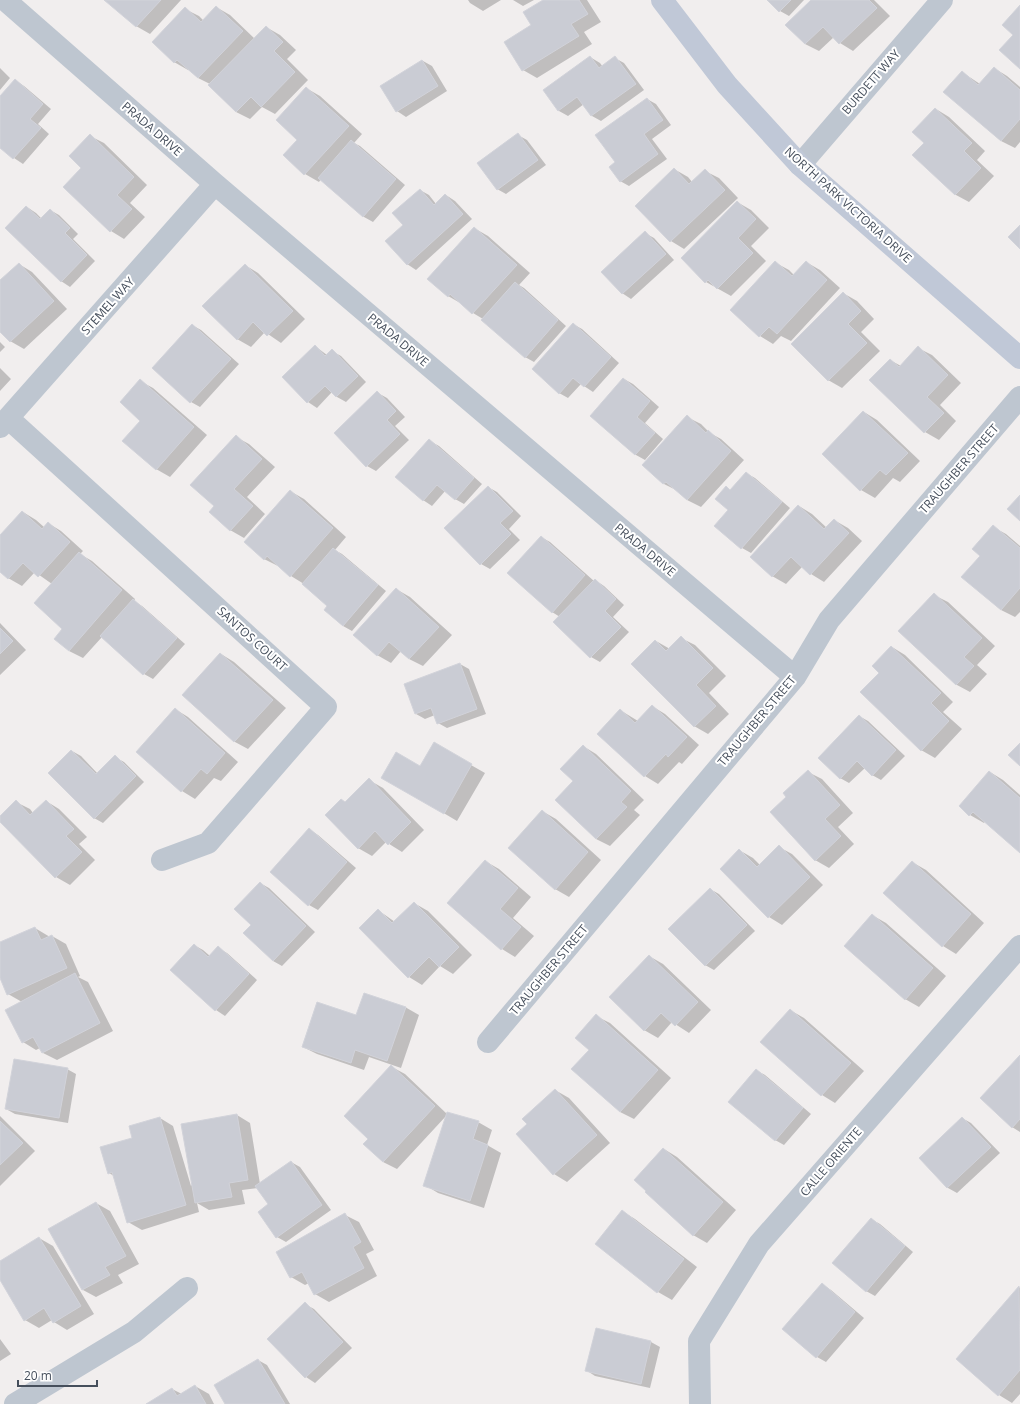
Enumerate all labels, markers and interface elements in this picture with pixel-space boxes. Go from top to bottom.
street label: BURDETT WAY [838,45,904,118]
street label: PRADA DRIVE [118,98,186,160]
street label: NORTH PARK VICTORIA DRIVE [781,143,916,266]
street label: STEMEL WAY [77,273,138,338]
street label: PRADA DRIVE [364,309,432,370]
street label: TRAUGHBER STREET [915,420,1002,517]
street label: PRADA DRIVE [611,519,679,580]
street label: SANTOS COURT [214,603,291,675]
street label: TRAUGHBER STREET [714,671,800,770]
street label: TRAUGHBER STREET [506,920,592,1019]
street label: CALLE ORIENTE [796,1123,865,1200]
scale bar [18,1362,97,1388]
text: 20 m [24,1367,52,1384]

